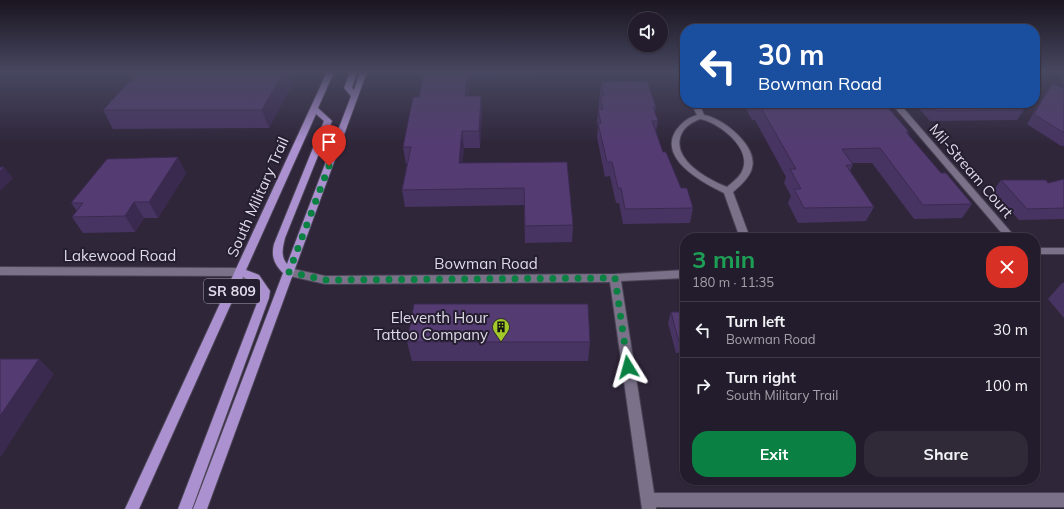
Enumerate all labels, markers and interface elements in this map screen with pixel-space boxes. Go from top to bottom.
map controls [628,12,668,52]
button: sound [628,12,668,52]
text: 30 m [758,37,824,72]
icon: left [692,40,744,92]
text: Bowman Road [758,72,882,95]
street label: Mil-Stream Court [925,120,1017,222]
pin [312,125,346,166]
icon: arrive [318,131,340,153]
street label: South Military Trail [223,134,293,260]
text: 3 min [692,244,755,274]
street label: Lakewood Road [64,246,176,265]
button: close [986,246,1028,288]
street label: Bowman Road [434,254,538,273]
text: 180 m · 11:35 [692,274,774,290]
road number: SR 809 [204,279,260,303]
place label: Eleventh Hour Tattoo Company [374,308,489,344]
text: Turn left [726,312,785,331]
building icon: Eleventh Hour Tattoo Company [491,317,511,342]
icon: left [692,319,714,341]
text: 30 m [993,320,1028,339]
text: Bowman Road [726,331,816,347]
position arrow [607,346,649,388]
text: Turn right [726,368,796,387]
icon: right [692,375,714,397]
text: 100 m [984,376,1028,395]
text: South Military Trail [726,387,838,403]
button: Exit [692,431,856,477]
button: Share [864,431,1028,477]

